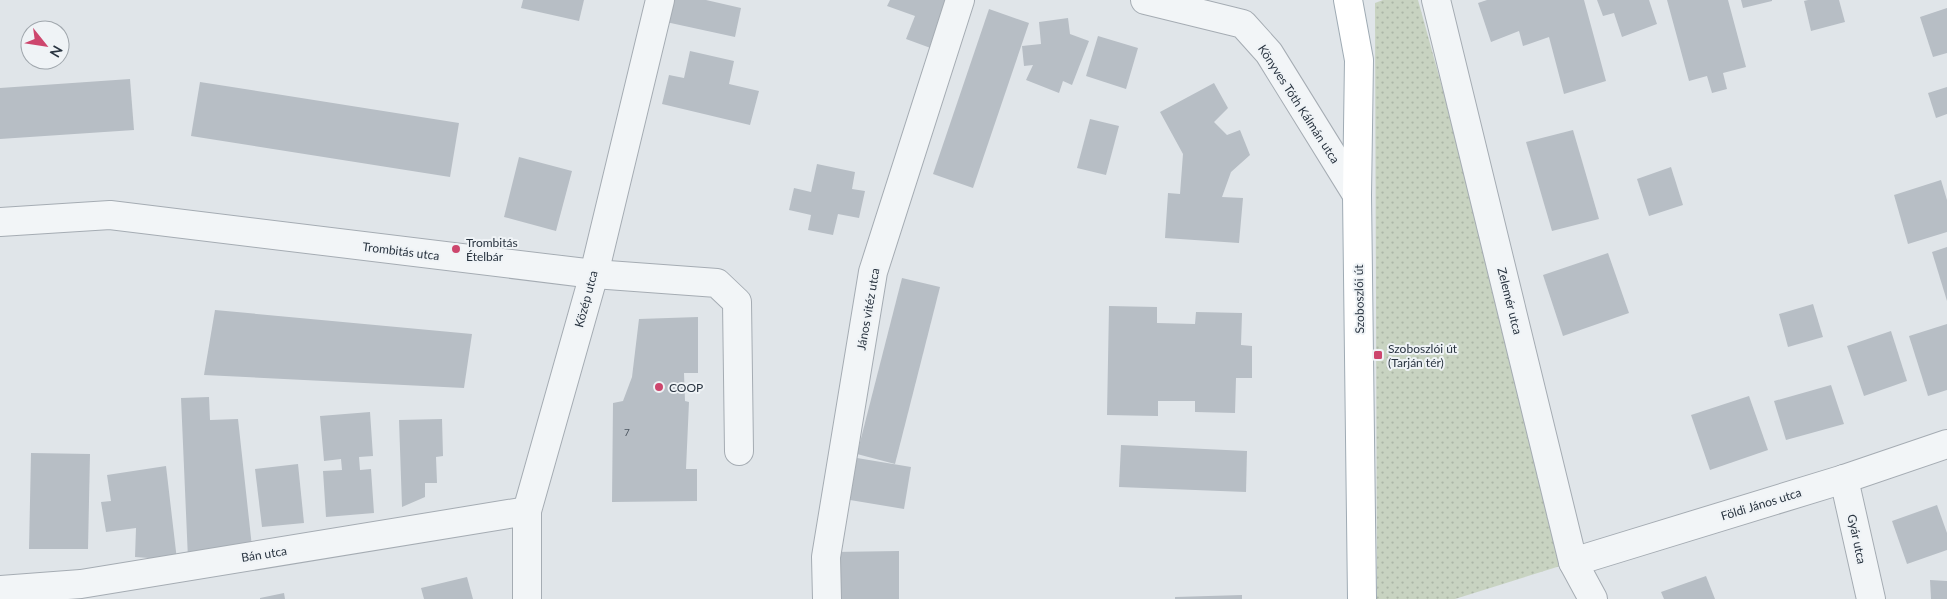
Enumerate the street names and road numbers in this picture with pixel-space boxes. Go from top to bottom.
street label: Könyves Tóth Kálmán utca [1255,42,1343,166]
street label: Trombitás utca [362,239,440,263]
street label: Szoboszlói út [1351,264,1367,334]
street label: Zelemér utca [1494,266,1526,336]
street label: János vitéz utca [853,267,883,351]
street label: Közép utca [571,269,601,329]
street label: Földi János utca [1719,485,1803,523]
street label: Gyár utca [1844,513,1870,565]
street label: Bán utca [240,543,288,565]

